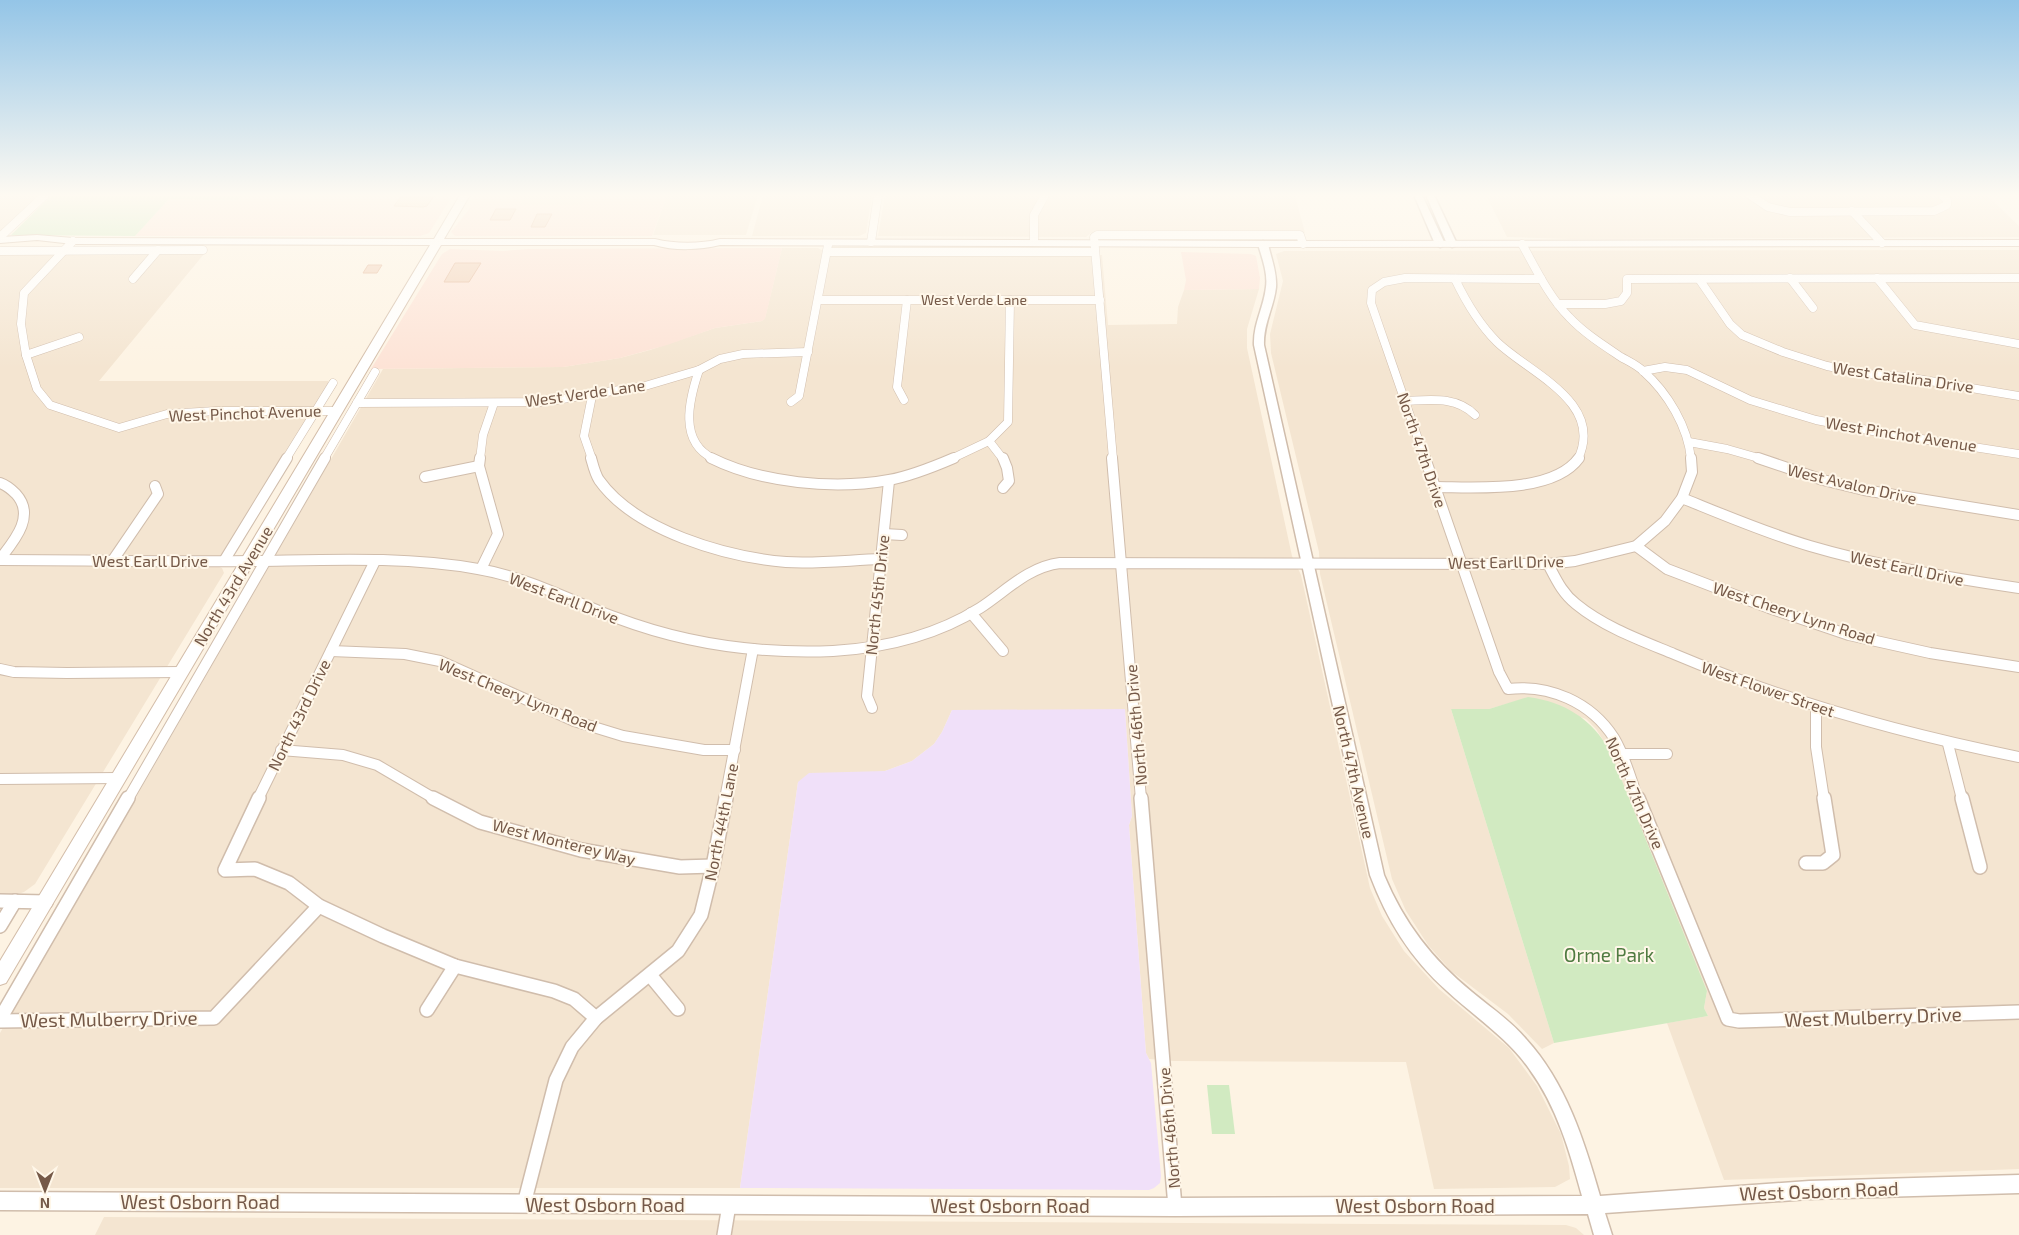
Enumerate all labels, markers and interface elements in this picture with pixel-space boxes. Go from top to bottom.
street label: West Verde Lane [921,291,1027,308]
street label: West Catalina Drive [1831,357,1975,396]
street label: West Verde Lane [524,375,646,410]
street label: North 47th Drive [1394,390,1451,510]
street label: West Pinchot Avenue [168,400,322,425]
street label: West Pinchot Avenue [1824,412,1978,455]
street label: West Avalon Drive [1785,459,1919,508]
street label: North 43rd Avenue [189,522,276,649]
street label: North 45th Drive [861,534,892,656]
street label: West Earll Drive [1848,546,1966,589]
street label: West Earll Drive [92,551,208,570]
street label: West Earll Drive [1448,551,1564,572]
street label: West Earll Drive [507,568,622,627]
street label: West Cheery Lynn Road [1711,577,1878,648]
street label: West Cheery Lynn Road [436,654,600,735]
street label: North 43rd Drive [263,656,334,774]
street label: West Flower Street [1699,657,1837,720]
street label: North 46th Drive [1121,664,1150,786]
street label: North 47th Avenue [1330,704,1379,840]
street label: North 47th Drive [1602,734,1669,852]
street label: North 44th Lane [700,762,741,882]
street label: West Monterey Way [491,815,638,869]
park label: Orme Park [1564,943,1654,966]
street label: West Mulberry Drive [1784,1002,1962,1031]
street label: West Mulberry Drive [20,1005,198,1032]
street label: North 46th Drive [1154,1067,1183,1189]
north arrow [20,1165,70,1215]
street label: West Osborn Road [1739,1176,1899,1205]
street label: West Osborn Road [120,1190,280,1213]
street label: West Osborn Road [525,1193,685,1216]
street label: West Osborn Road [930,1194,1090,1217]
street label: West Osborn Road [1335,1194,1495,1217]
text: N [40,1195,50,1212]

